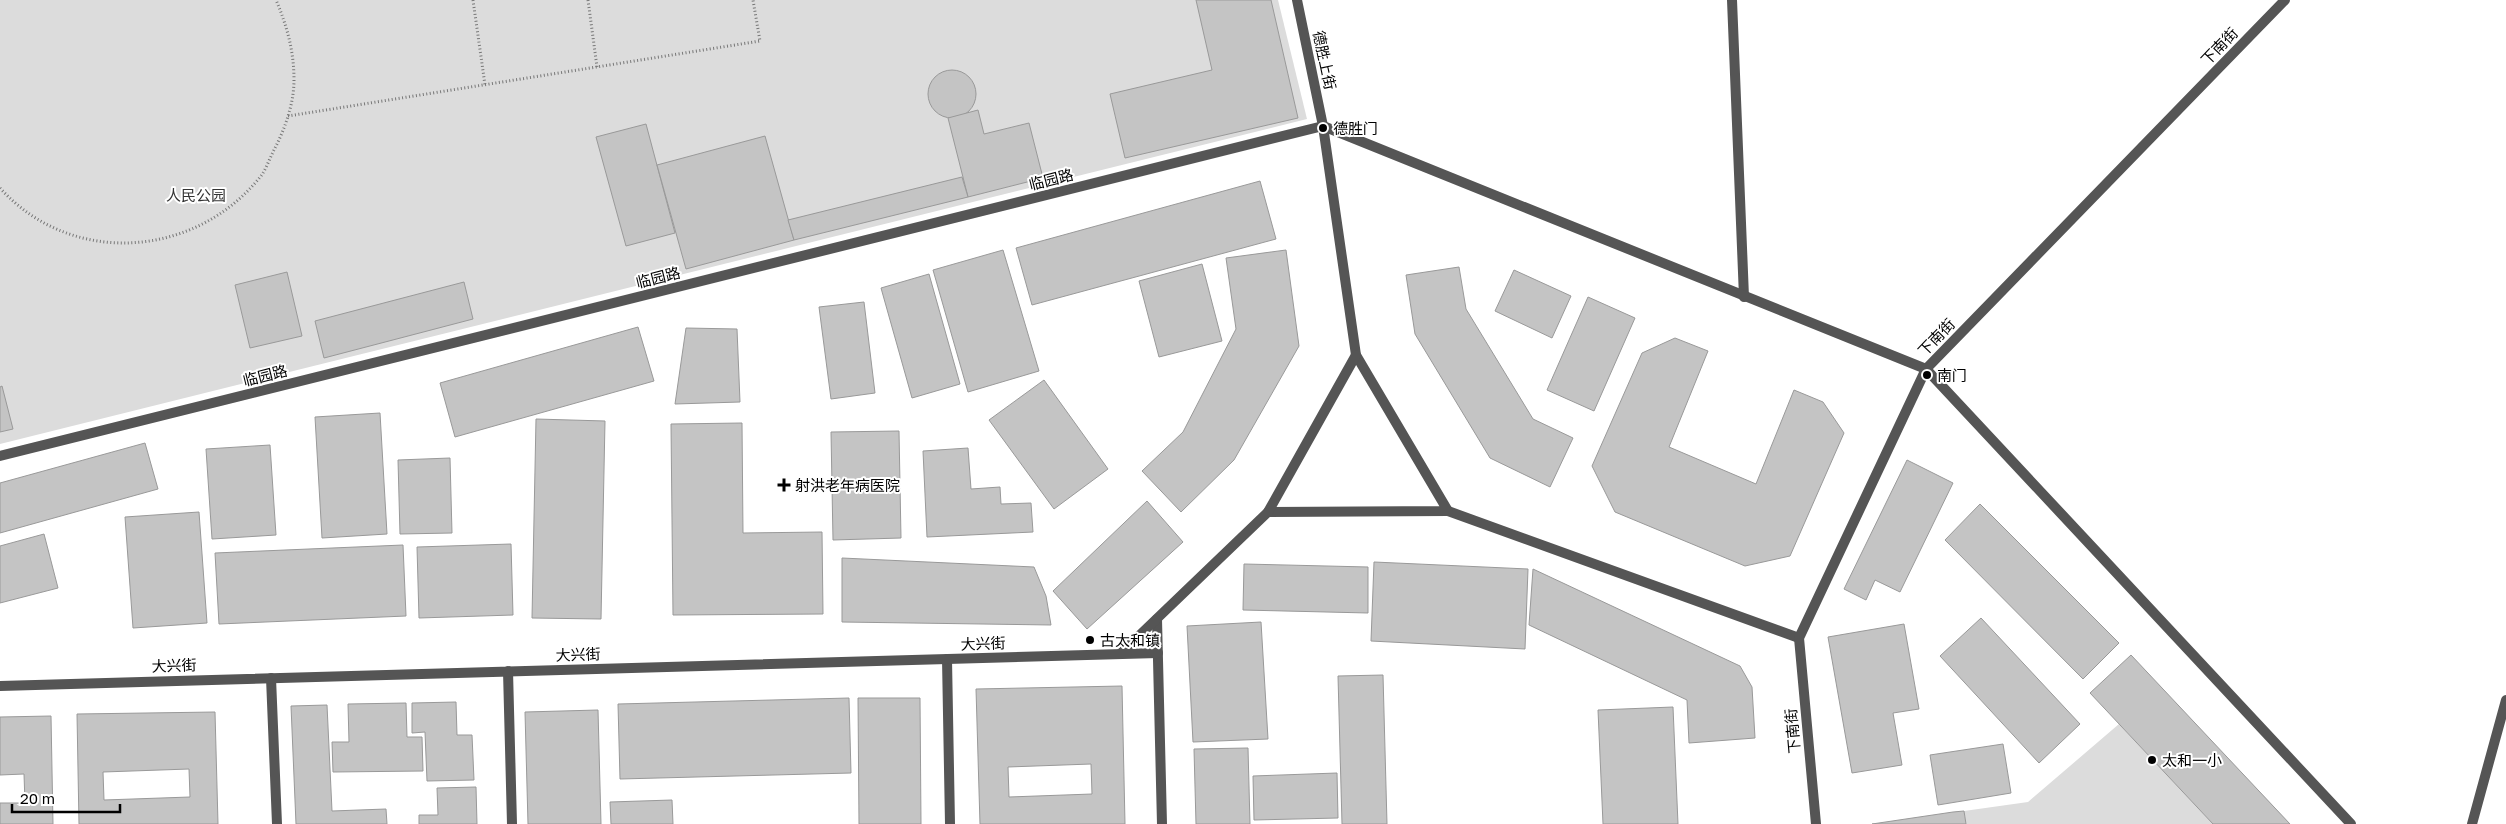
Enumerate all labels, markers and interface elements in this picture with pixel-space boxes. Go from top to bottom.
street label: 下南街 [2197,24,2241,68]
street label: 德胜上街 [1310,29,1340,91]
place label: 德胜门 [1333,119,1378,137]
marker: 德胜门 [1317,122,1329,134]
street label: 临园路 [1027,165,1075,193]
park label: 人民公园 [166,186,226,204]
street label: 临园路 [634,263,682,291]
street label: 下南街 [1914,315,1958,359]
street label: 临园路 [241,361,289,389]
place label: 南门 [1937,366,1967,384]
marker: 南门 [1921,369,1933,381]
place label: 射洪老年病医院 [795,476,900,494]
marker: 射洪老年病医院 [777,478,791,492]
place label: 古太和镇 [1100,631,1160,649]
street label: 大兴街 [960,633,1006,653]
marker: 古太和镇 [1084,634,1096,646]
street label: 大兴街 [555,644,601,664]
street label: 大兴街 [151,655,197,675]
street label: 下南街 [1781,708,1803,754]
place label: 太和一小 [2162,751,2222,769]
marker: 太和一小 [2146,754,2158,766]
scale bar [12,782,120,814]
text: 20 m [20,789,55,807]

